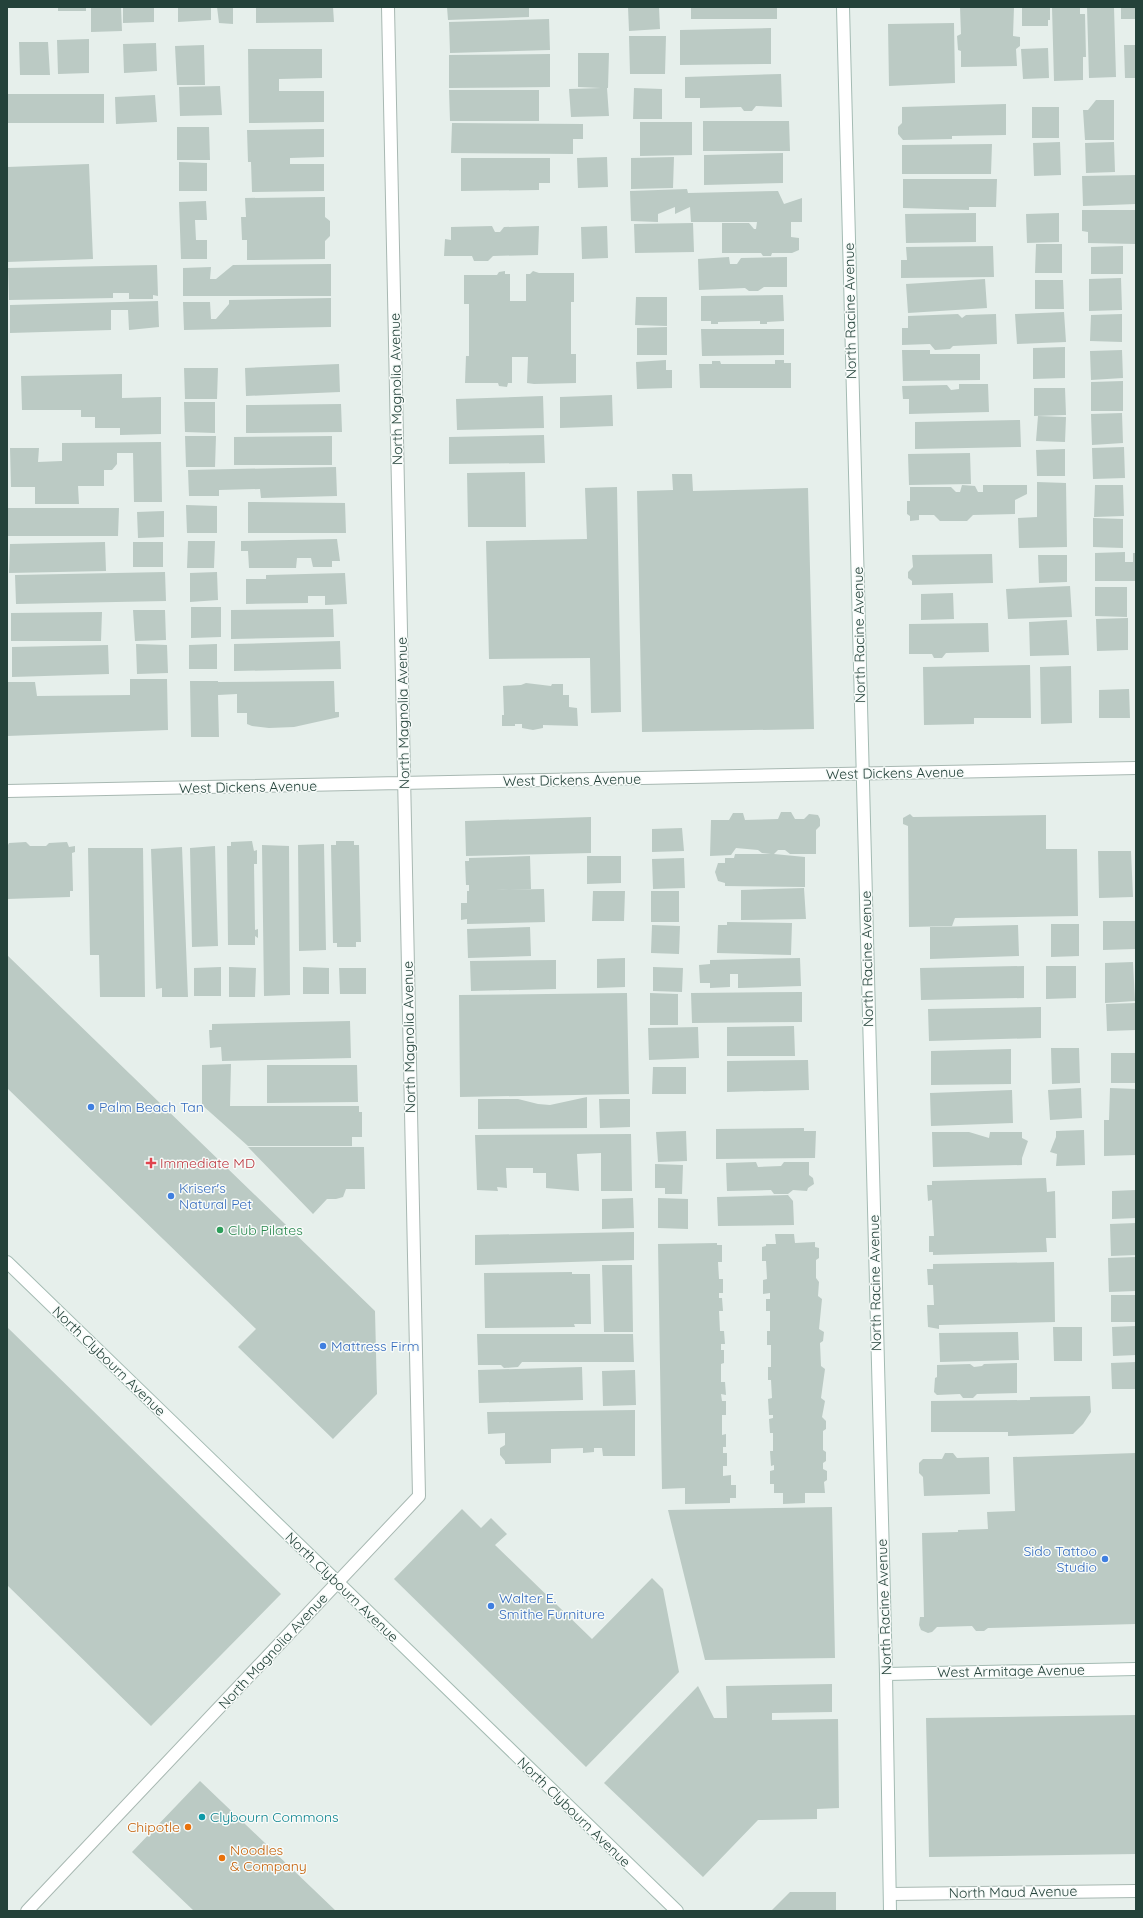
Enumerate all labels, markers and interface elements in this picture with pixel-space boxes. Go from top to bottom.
street label: North Racine Avenue [840,243,860,379]
street label: North Magnolia Avenue [386,313,406,465]
street label: North Racine Avenue [849,567,869,703]
street label: North Magnolia Avenue [393,637,413,789]
street label: West Dickens Avenue [826,763,964,783]
street label: West Dickens Avenue [503,770,641,790]
street label: West Dickens Avenue [179,777,317,797]
street label: North Racine Avenue [857,891,877,1027]
street label: North Magnolia Avenue [399,961,419,1113]
place label: Palm Beach Tan [99,1098,204,1116]
marker: Palm Beach Tan [86,1102,96,1112]
place label: Immediate MD [160,1154,255,1172]
marker: Immediate MD [145,1157,157,1169]
place label: Kriser's Natural Pet [179,1179,252,1213]
marker: Kriser's Natural Pet [166,1191,176,1201]
street label: North Racine Avenue [865,1215,885,1351]
place label: Club Pilates [228,1221,303,1239]
marker: Club Pilates [215,1225,225,1235]
street label: North Clybourn Avenue [49,1302,170,1420]
place label: Mattress Firm [331,1337,420,1355]
marker: Mattress Firm [318,1341,328,1351]
street label: North Clybourn Avenue [282,1528,403,1646]
street label: North Racine Avenue [873,1538,895,1675]
place label: Sido Tattoo Studio [1024,1542,1097,1576]
marker: Sido Tattoo Studio [1100,1554,1110,1564]
street label: North Magnolia Avenue [214,1589,332,1713]
place label: Walter E. Smithe Furniture [499,1589,605,1623]
marker: Walter E. Smithe Furniture [486,1601,496,1611]
street label: West Armitage Avenue [937,1661,1085,1681]
street label: North Clybourn Avenue [514,1753,635,1871]
place label: Clybourn Commons [210,1808,339,1826]
marker: Clybourn Commons [197,1812,207,1822]
place label: Chipotle [127,1818,180,1836]
marker: Chipotle [183,1822,193,1832]
place label: Noodles & Company [230,1841,307,1875]
marker: Noodles & Company [217,1853,227,1863]
street label: North Maud Avenue [949,1882,1078,1902]

